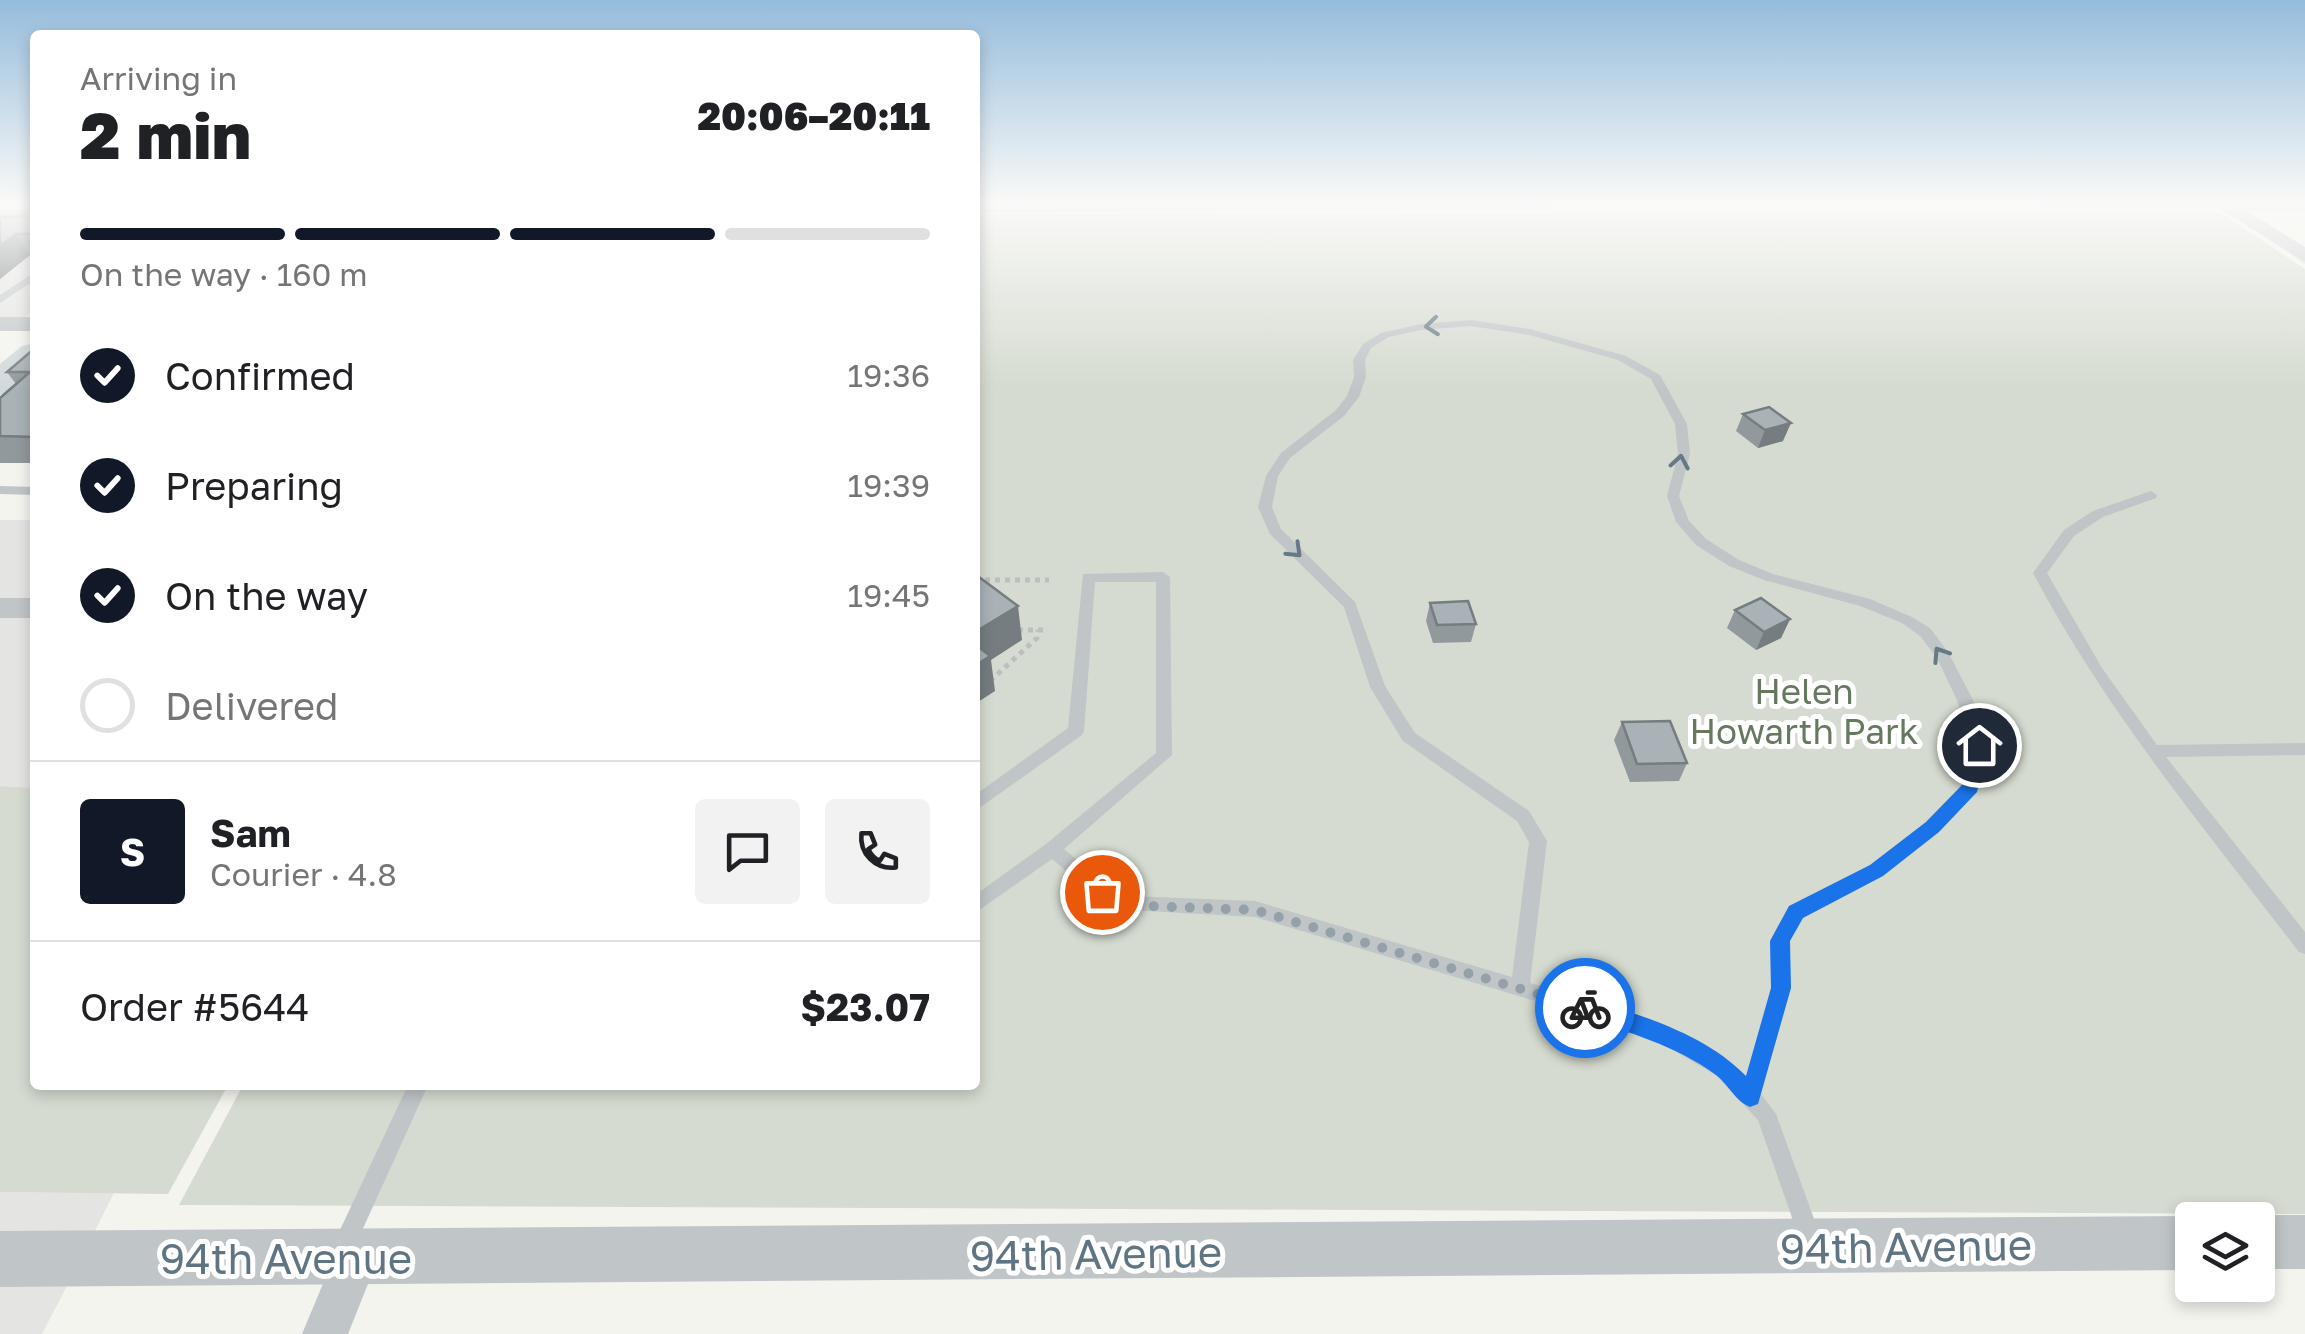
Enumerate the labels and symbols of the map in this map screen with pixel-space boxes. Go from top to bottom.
one-way arrow [1424,315,1440,336]
one-way arrow [1669,454,1690,470]
one-way arrow [1284,540,1302,558]
one-way arrow [1934,647,1953,665]
park label: Helen Howarth Park [1689,670,1919,752]
pin [1937,703,2022,788]
pin [1060,850,1145,935]
courier [1535,958,1635,1058]
street label: 94th Avenue [1779,1219,2033,1273]
street label: 94th Avenue [969,1226,1223,1280]
street label: 94th Avenue [160,1233,412,1283]

